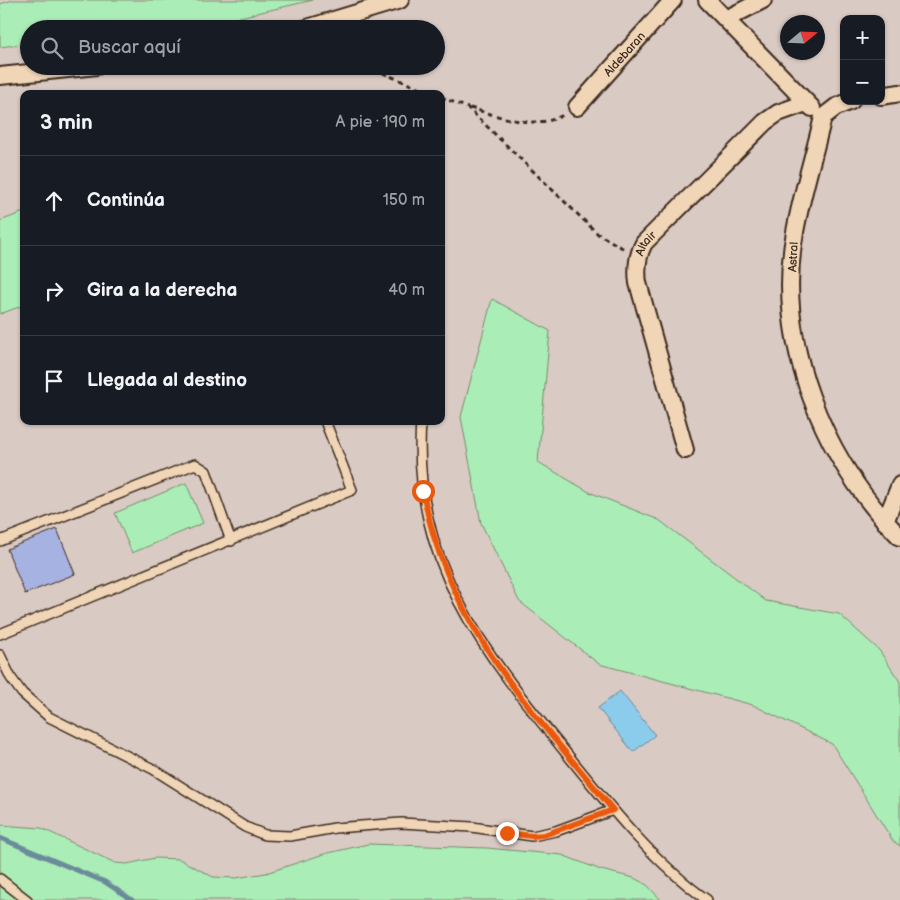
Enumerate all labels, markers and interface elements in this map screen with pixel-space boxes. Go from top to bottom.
north arrow [780,15,825,60]
map controls [840,15,885,105]
button: + [840,15,885,60]
search box [20,20,445,75]
street label: Aldebaran [601,29,649,80]
icon: search [38,34,66,62]
text: Buscar aquí [78,36,181,59]
button: − [840,60,885,105]
text: 3 min [40,110,93,135]
text: A pie · 190 m [336,113,425,132]
icon: ahead [40,187,68,215]
text: Continúa [87,189,165,212]
text: 150 m [383,191,425,210]
street label: Altair [632,228,660,258]
street label: Astral [785,242,802,272]
icon: right [40,277,68,305]
text: Gira a la derecha [87,279,237,302]
text: 40 m [388,281,425,300]
icon: arrive [40,367,68,395]
text: Llegada al destino [87,369,247,392]
route start [412,480,435,503]
route end [496,822,519,845]

